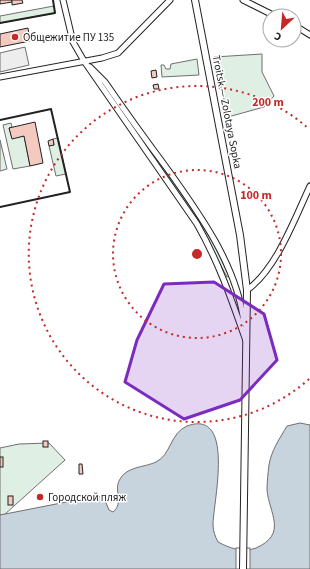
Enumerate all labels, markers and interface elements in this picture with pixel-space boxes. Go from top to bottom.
north arrow [262,8,302,48]
text: С [271,28,284,45]
place label: Общежитие ПУ 135 [23,30,114,45]
marker: Общежитие ПУ 135 [10,32,20,42]
street label: Troitsk — Zolotaya Sopka [209,54,245,170]
text: 200 m [252,94,284,111]
text: 100 m [240,187,272,204]
centre of rings [190,247,204,261]
place label: Городской пляж [48,490,126,505]
marker: Городской пляж [35,492,45,502]

